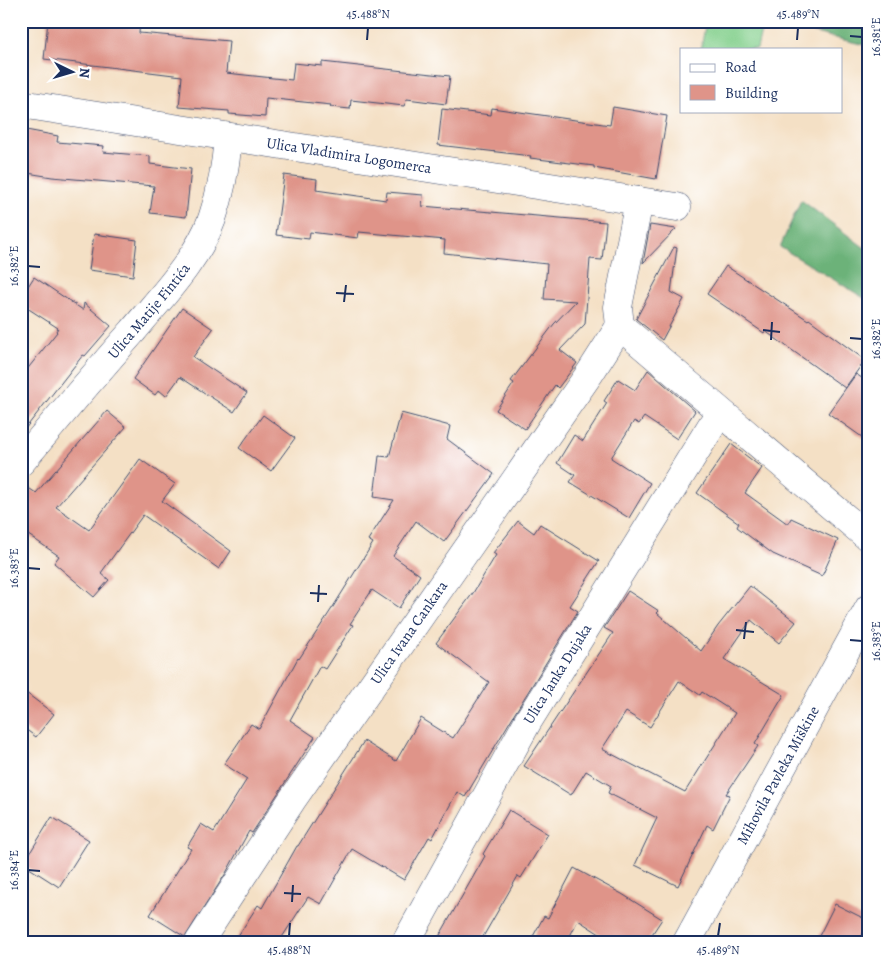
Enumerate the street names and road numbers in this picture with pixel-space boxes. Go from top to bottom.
street label: Ulica Vladimira Logomerca [265,133,433,178]
street label: Ulica Matije Fintića [103,259,195,363]
street label: Ulica Ivana Cankara [366,577,452,688]
street label: Ulica Janka Dujaka [519,620,596,728]
street label: Mihovila Pavleka Miškine [732,702,824,848]

